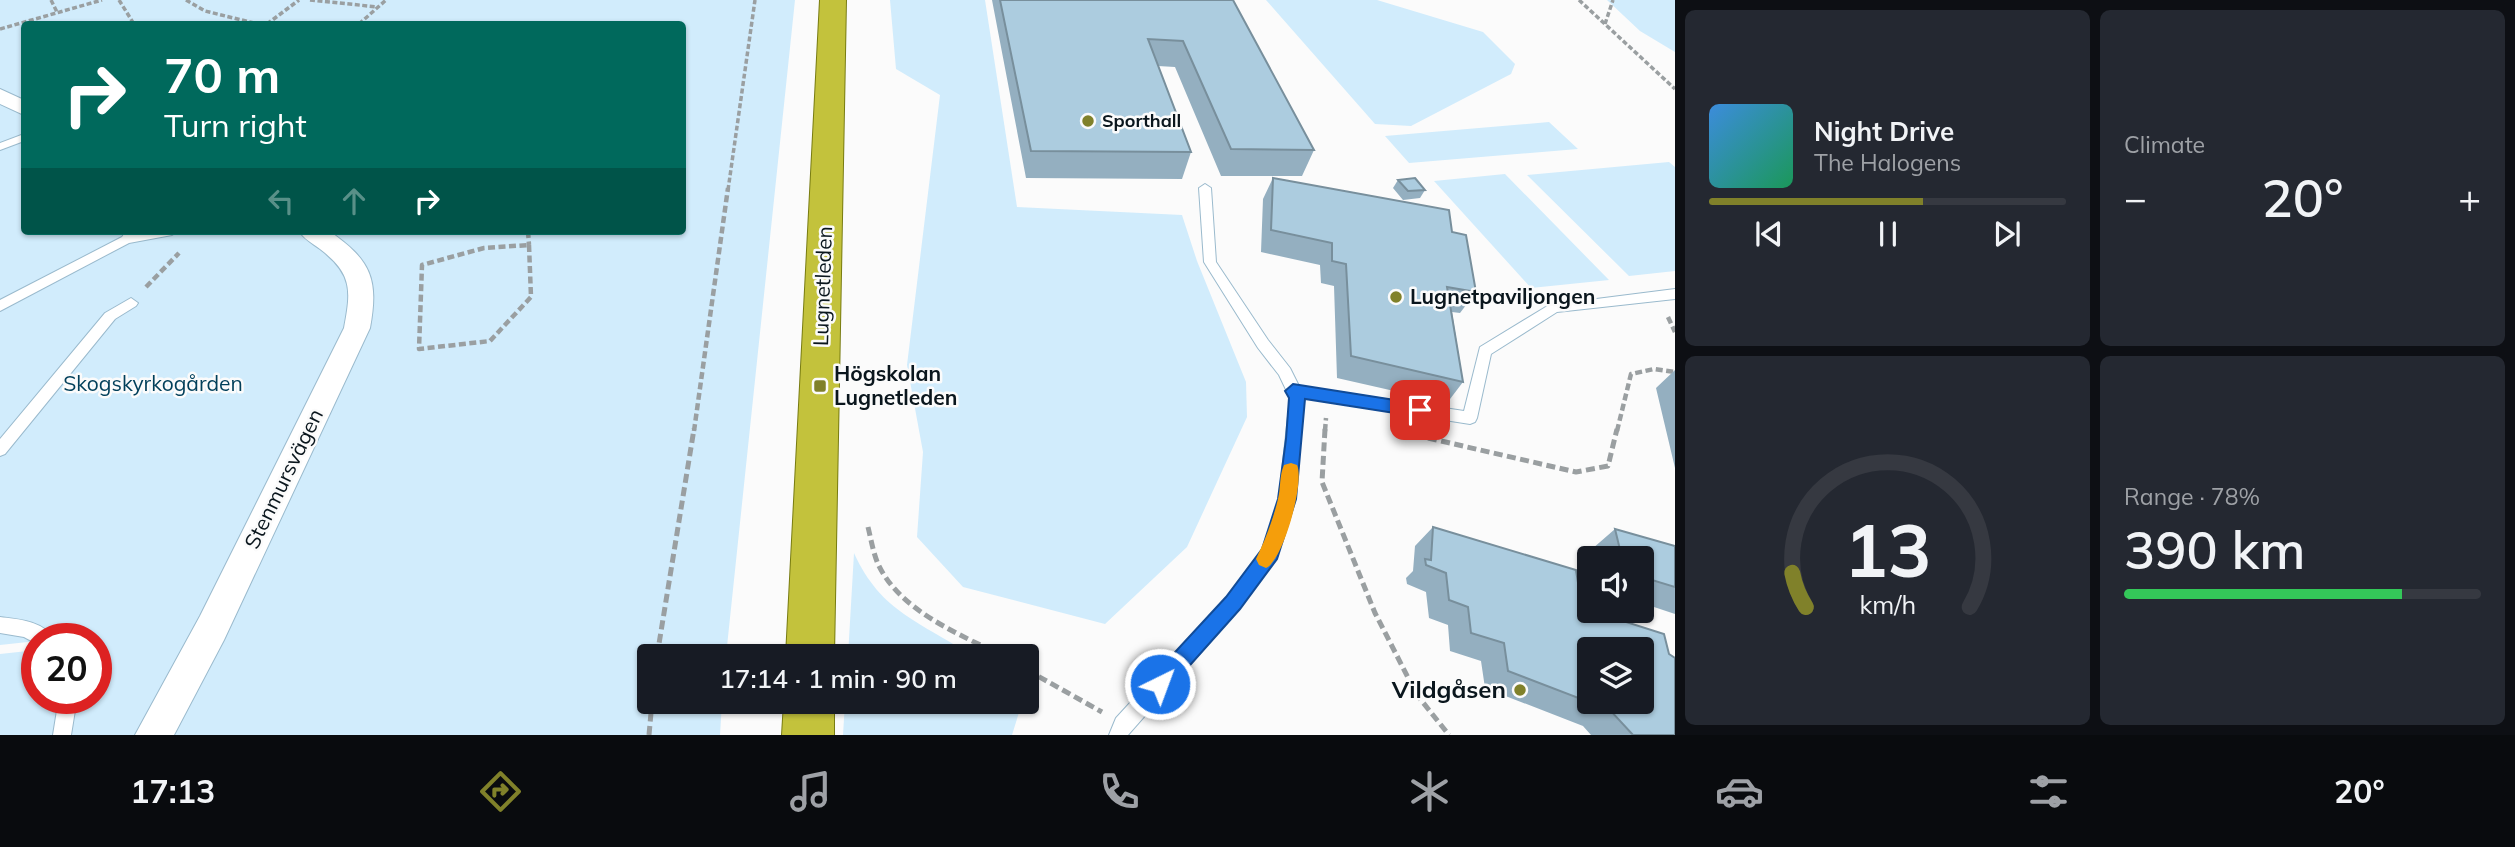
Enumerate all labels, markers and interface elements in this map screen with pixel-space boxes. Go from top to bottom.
text: 70 m [164,44,280,105]
icon: right [49,49,140,140]
text: Turn right [164,105,307,145]
place label: Sporthall [1102,109,1181,132]
marker: Sporthall [1080,113,1096,129]
text: Night Drive [1814,115,1954,148]
text: Climate [2124,130,2205,159]
text: The Halogens [1814,148,1961,177]
text: 20° [2262,165,2343,230]
text: − [2124,174,2147,222]
text: + [2458,174,2481,222]
icon: left [262,182,300,220]
icon: ahead [335,182,373,220]
icon: right [408,182,446,220]
icon: previous [1750,215,1788,253]
icon: pause [1869,215,1907,253]
icon: next [1988,215,2026,253]
street label: Lugnetleden [807,226,837,346]
place label: Lugnetpaviljongen [1410,283,1595,309]
marker: Lugnetpaviljongen [1388,289,1404,305]
place label: Högskolan Lugnetleden [834,360,957,410]
park label: Skogskyrkogården [63,370,243,396]
marker: Högskolan Lugnetleden [812,378,828,394]
pin [1390,380,1450,440]
icon: arrive [1401,391,1439,429]
street label: Stenmursvägen [238,404,328,553]
text: Range · 78% [2124,482,2260,511]
text: 13 [1844,504,1931,595]
text: 390 km [2124,517,2305,582]
map controls [1577,546,1654,714]
button: sound [1577,546,1654,623]
text: km/h [1859,588,1916,619]
speed limit sign: 20 [21,623,112,714]
button: layers [1577,637,1654,714]
position arrow [1123,647,1197,721]
text: 17:14 · 1 min · 90 m [719,662,957,695]
place label: Vildgåsen [1391,674,1506,704]
marker: Vildgåsen [1512,682,1528,698]
icon: directions [476,767,525,816]
icon: music [786,767,835,816]
icon: phone [1095,767,1144,816]
icon: climate [1405,767,1454,816]
icon: car [1715,767,1764,816]
icon: filters [2024,767,2073,816]
text: 17:13 [130,771,215,811]
text: 20° [2334,771,2385,811]

